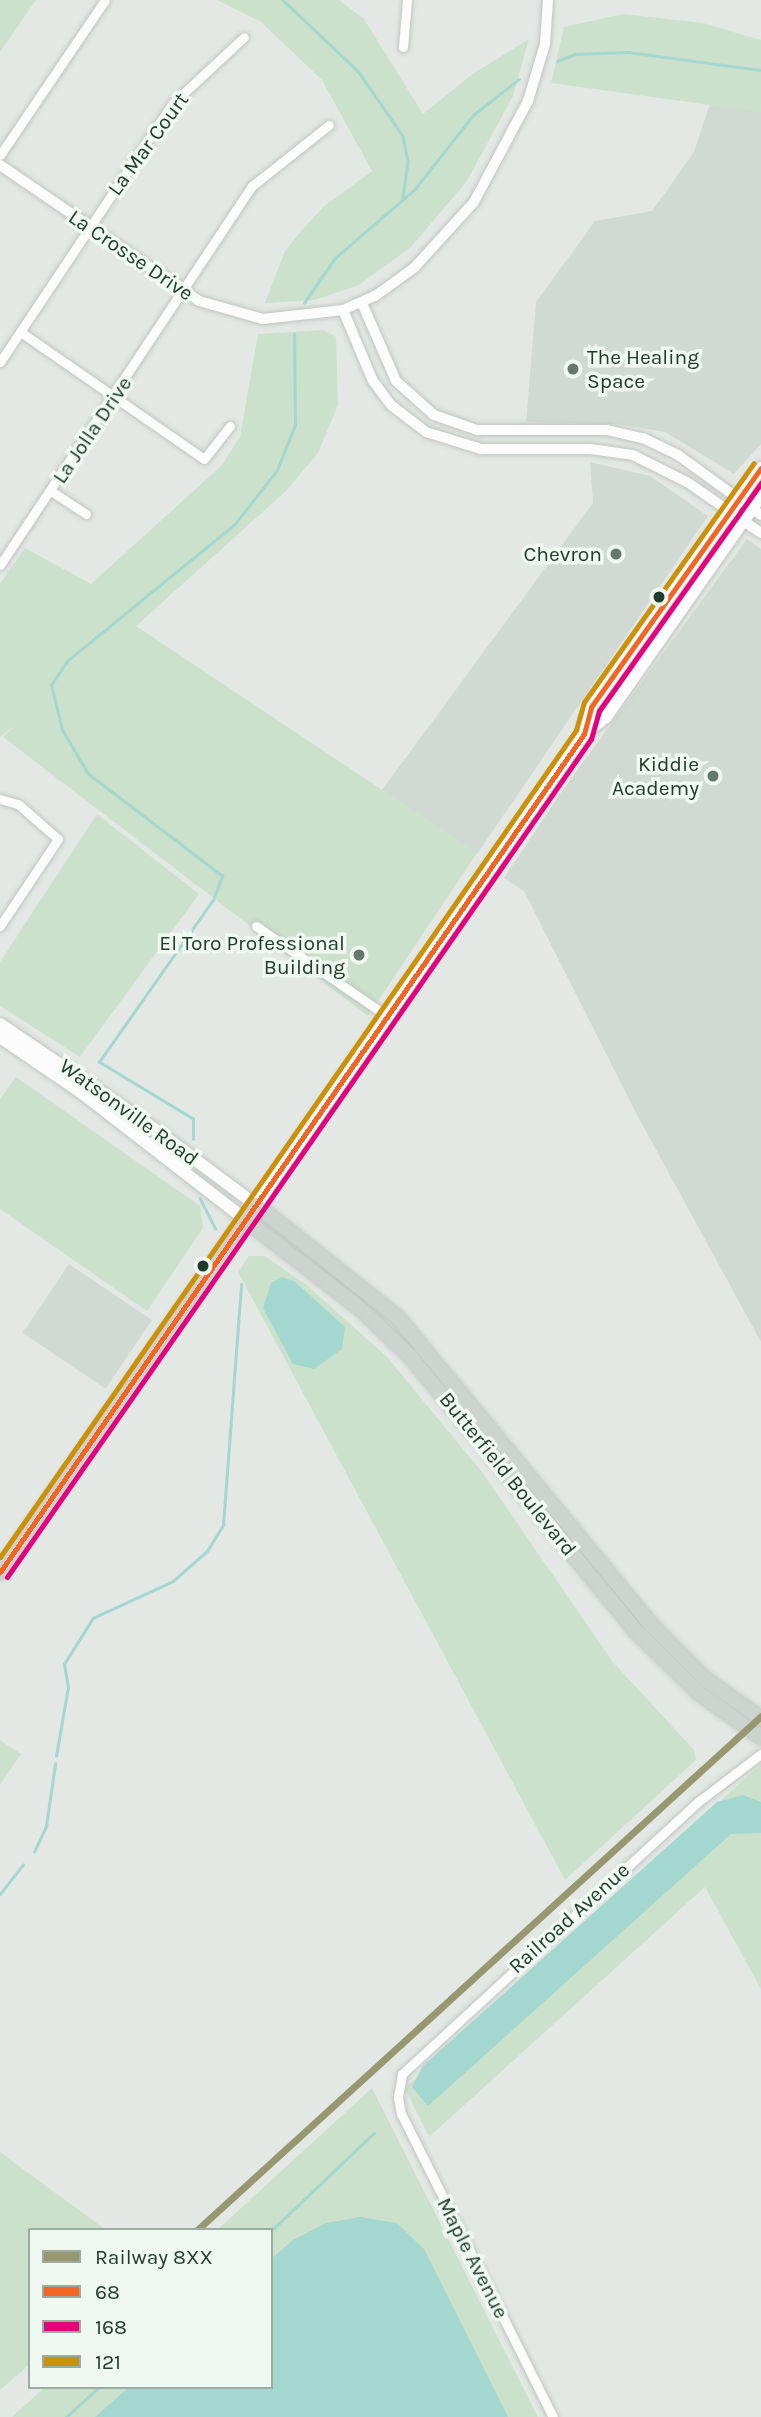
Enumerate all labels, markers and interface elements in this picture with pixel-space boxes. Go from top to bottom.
street label: La Mar Court [102,88,194,200]
street label: La Crosse Drive [64,204,198,306]
place label: The Healing Space [587,344,699,394]
marker: The Healing Space [565,361,581,377]
street label: La Jolla Drive [47,372,137,488]
place label: Chevron [523,541,602,567]
marker: Chevron [608,546,624,562]
unlabelled marker [652,590,666,604]
place label: Kiddie Academy [612,751,699,801]
marker: Kiddie Academy [705,768,721,784]
place label: El Toro Professional Building [159,930,345,980]
marker: El Toro Professional Building [351,947,367,963]
street label: Watsonville Road [55,1053,203,1171]
unlabelled marker [196,1259,210,1273]
street label: Butterfield Boulevard [434,1387,582,1561]
street label: Railroad Avenue [503,1857,635,1979]
street label: Maple Avenue [432,2193,514,2323]
legend [28,2228,273,2389]
text: Railway 8XX [95,2245,213,2269]
text: 68 [95,2280,120,2304]
text: 168 [95,2315,127,2339]
text: 121 [95,2350,121,2374]

